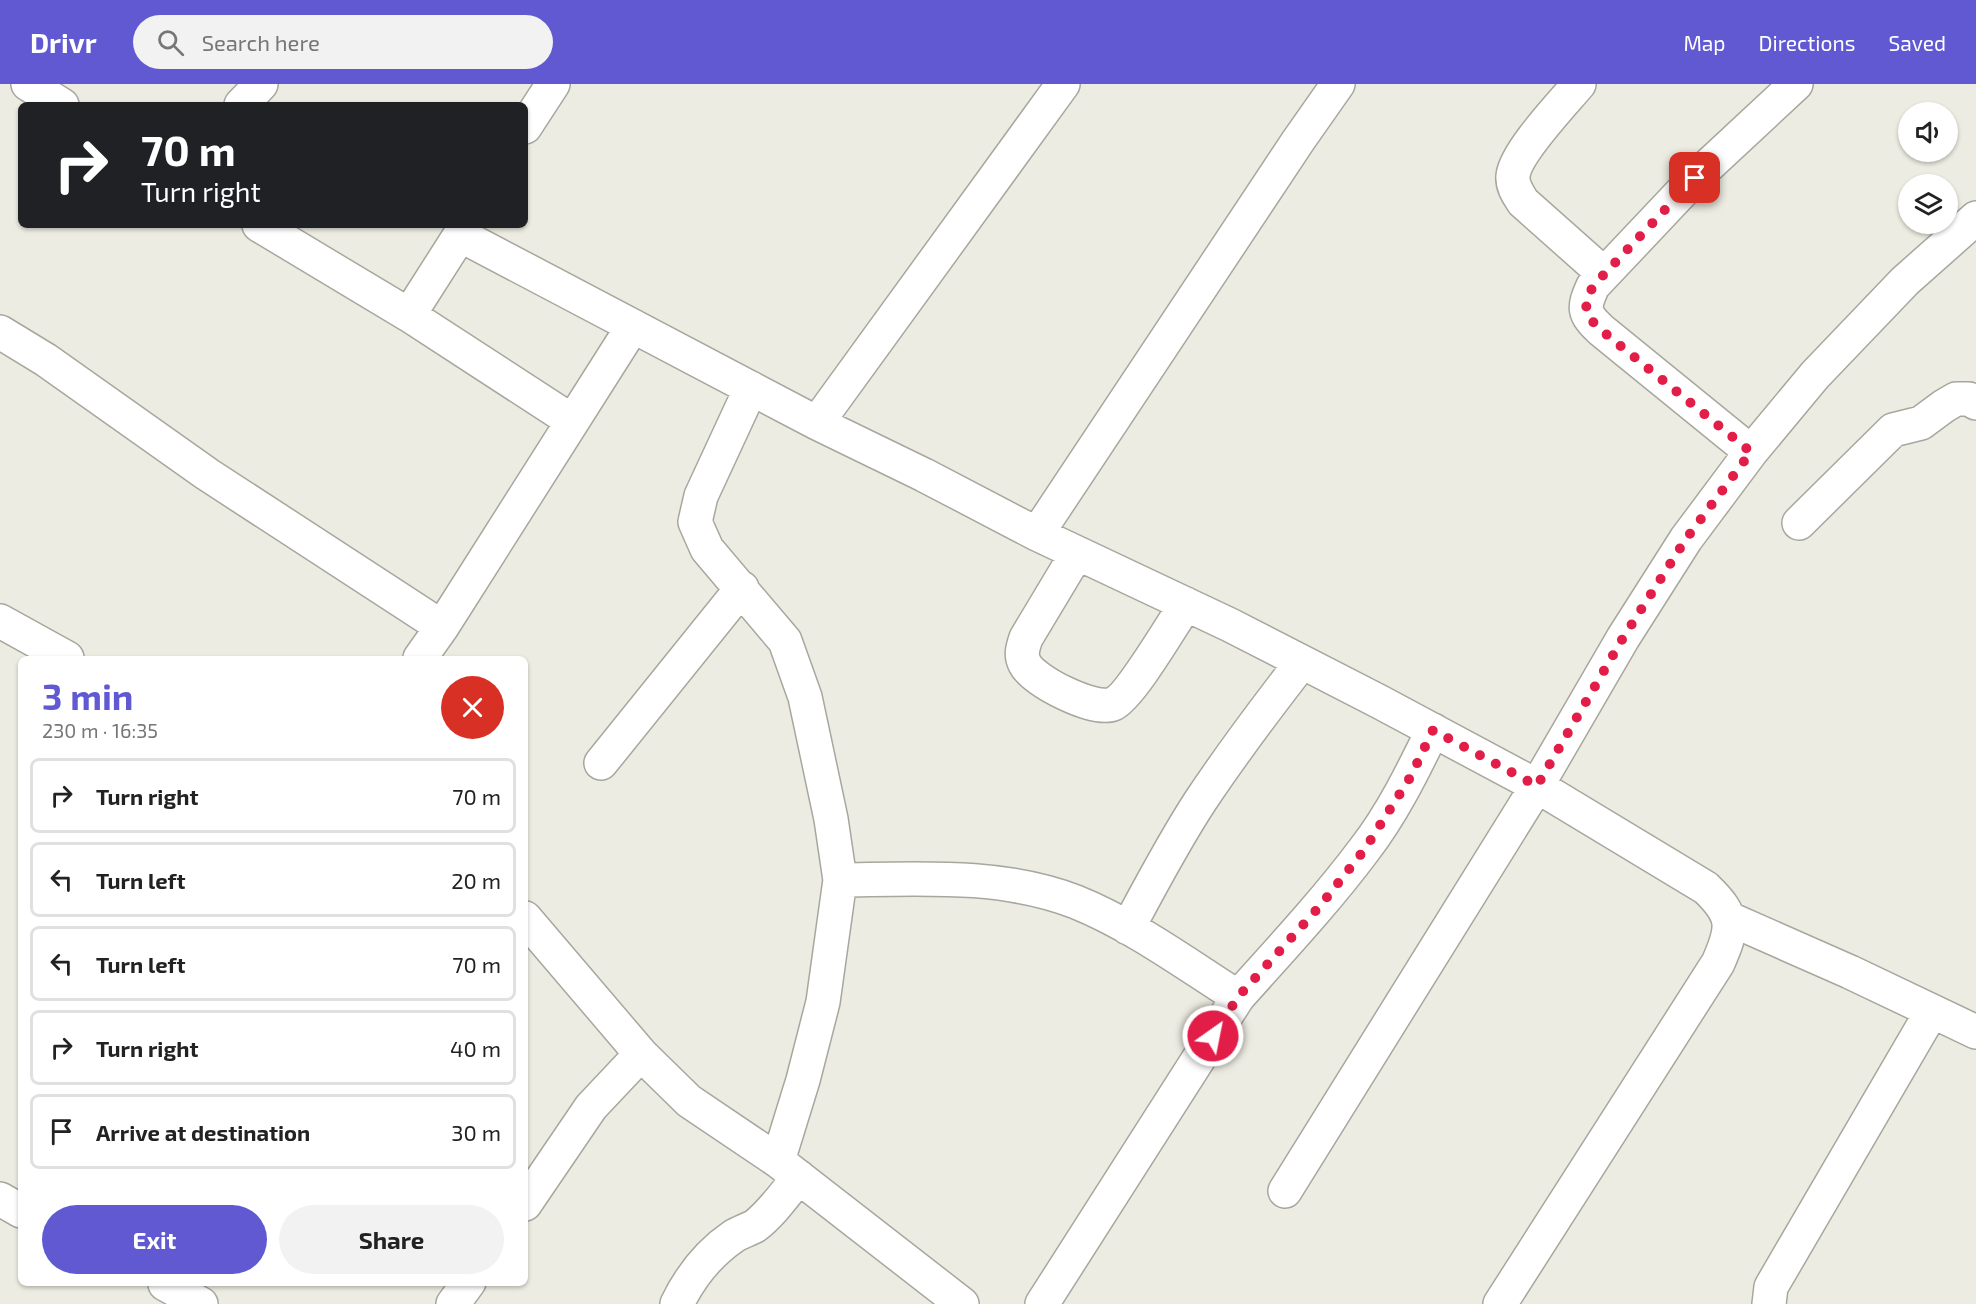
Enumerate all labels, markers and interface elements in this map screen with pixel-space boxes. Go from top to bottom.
search box [133,15,553,69]
text: Drivr [30,25,97,59]
icon: search [154,26,187,59]
text: Search here [202,29,320,55]
text: Map [1683,30,1726,55]
text: Directions [1759,30,1855,55]
text: Saved [1888,30,1946,55]
map controls [1898,102,1958,234]
button: sound [1898,102,1958,162]
text: 70 m [141,124,236,174]
icon: right [42,126,120,204]
pin [1669,152,1720,203]
icon: arrive [1678,161,1711,194]
button: layers [1898,174,1958,234]
text: Turn right [141,175,261,207]
text: 3 min [42,674,133,717]
button: close [441,676,504,739]
text: 230 m · 16:35 [42,718,158,742]
icon: right [45,779,78,812]
text: Turn right [96,783,198,809]
text: 70 m [452,783,501,809]
icon: left [45,863,78,896]
text: Turn left [96,867,185,893]
text: 20 m [451,867,501,893]
icon: left [45,947,78,980]
text: Turn left [96,951,185,977]
text: 70 m [452,951,501,977]
position arrow [1181,1004,1245,1068]
icon: right [45,1031,78,1064]
text: Turn right [96,1035,198,1061]
text: 40 m [450,1035,501,1061]
icon: arrive [45,1115,78,1148]
text: Arrive at destination [96,1119,310,1145]
text: 30 m [451,1119,501,1145]
button: Exit [42,1205,267,1274]
button: Share [279,1205,504,1274]

